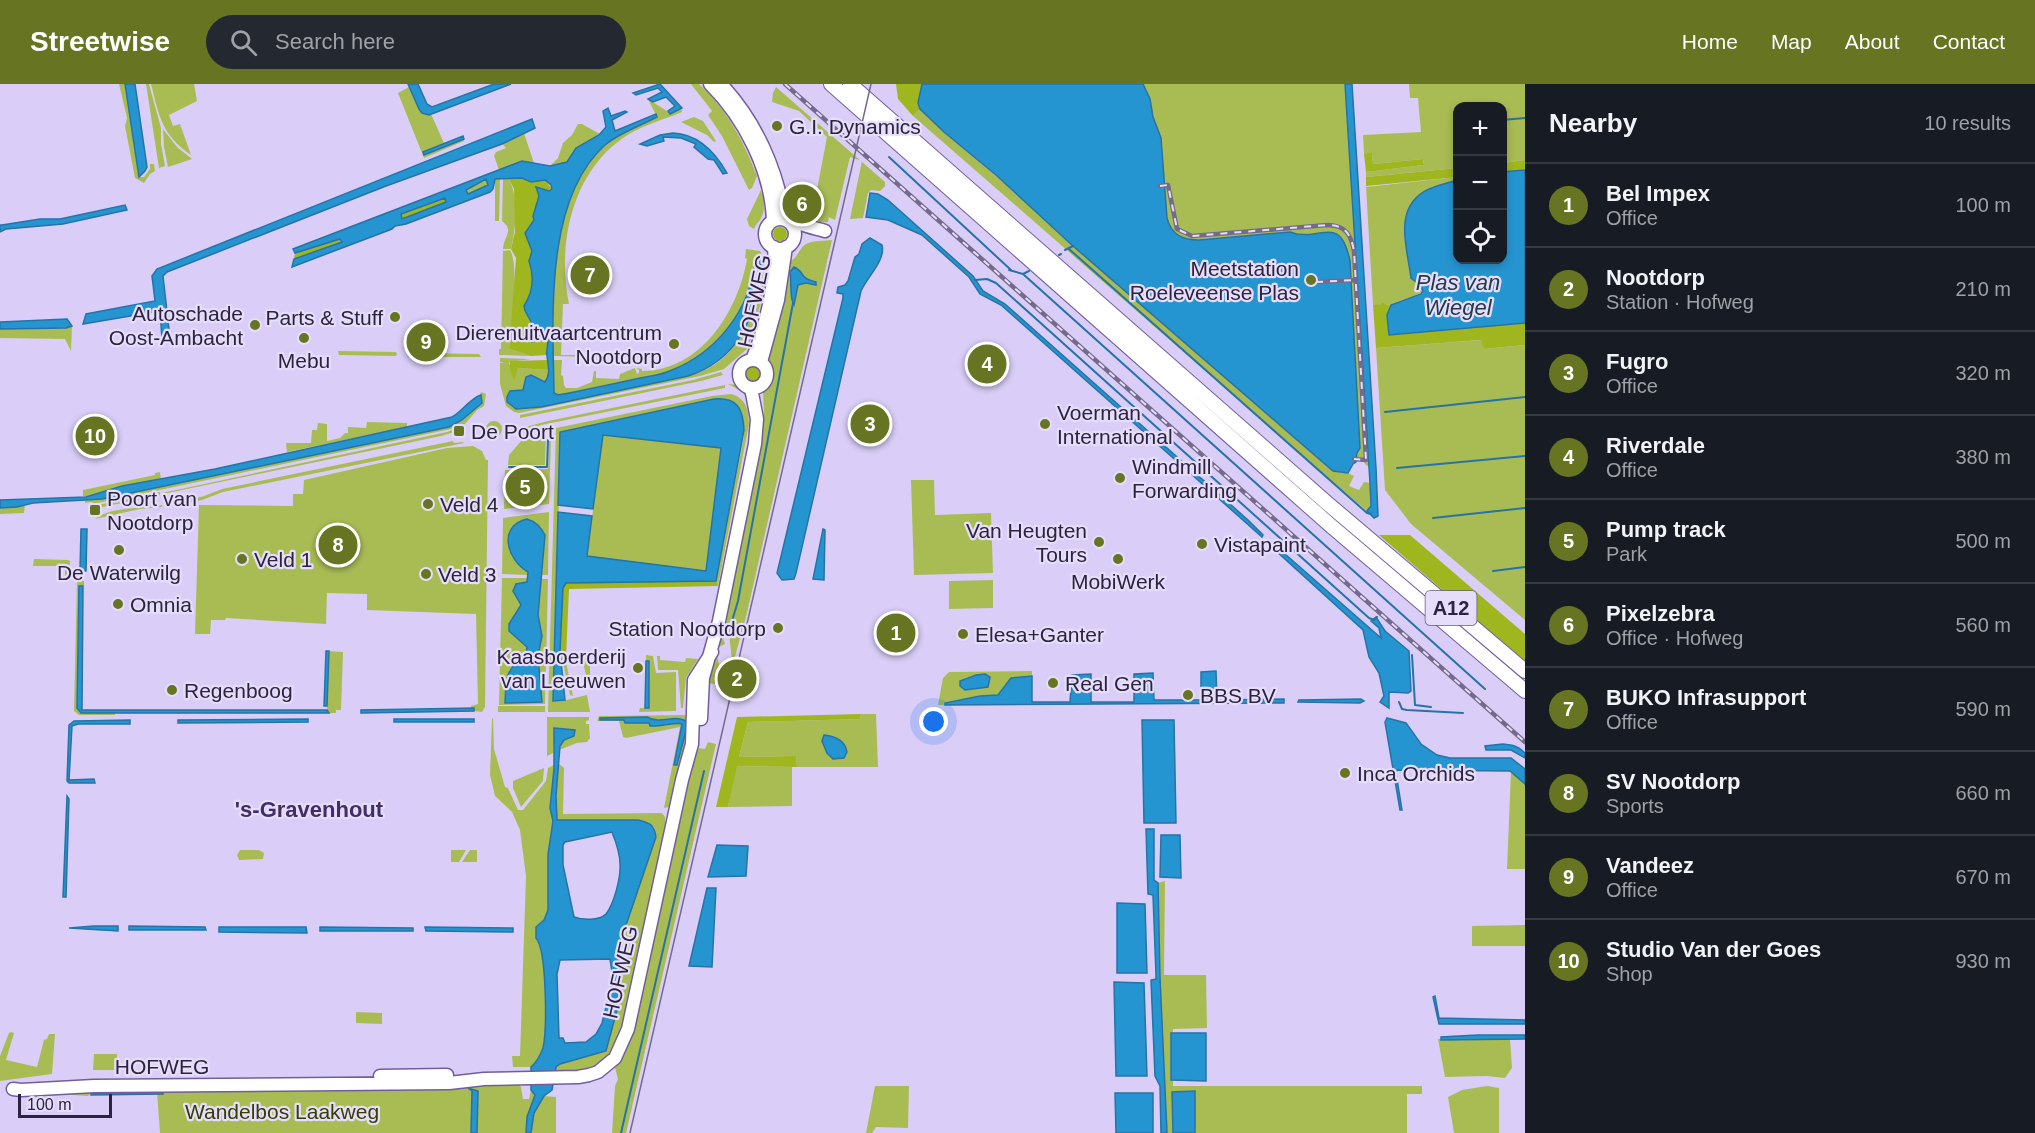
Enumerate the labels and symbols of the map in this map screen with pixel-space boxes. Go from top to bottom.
place label: G.I. Dynamics [789,115,921,138]
marker: G.I. Dynamics [770,119,784,133]
pin: 6 [782,182,822,226]
pin: 7 [570,252,610,297]
street label: HOFWEG [733,252,775,350]
place label: Meetstation Roeleveense Plas [1130,257,1299,304]
water label: Plas van Wiegel [1416,270,1500,320]
marker: Meetstation Roeleveense Plas [1304,273,1318,287]
place label: Autoschade Oost-Ambacht [109,302,243,349]
place label: Parts & Stuff [266,306,383,329]
marker: Parts & Stuff [388,310,402,324]
marker: Autoschade Oost-Ambacht [248,318,262,332]
pin: 9 [406,320,446,364]
place label: Dierenuitvaartcentrum Nootdorp [455,321,662,368]
marker: Mebu [297,331,311,345]
marker: Dierenuitvaartcentrum Nootdorp [667,337,681,351]
pin: 4 [968,342,1006,386]
place label: Mebu [278,349,330,372]
place label: Voerman International [1057,401,1173,448]
pin: 3 [850,402,890,446]
pin: 10 [76,414,115,458]
marker: Voerman International [1038,417,1052,431]
place label: De Poort [471,420,554,443]
marker: De Poort [452,424,466,438]
place label: Windmill Forwarding [1132,455,1237,502]
pin: 5 [506,464,544,510]
marker: Windmill Forwarding [1113,471,1127,485]
place label: Poort van Nootdorp [107,487,197,534]
place label: Veld 4 [440,493,499,516]
marker: Veld 4 [421,497,435,511]
marker: Poort van Nootdorp [88,503,102,517]
place label: Van Heugten Tours [966,519,1087,566]
pin: 8 [318,522,358,568]
place label: Vistapaint [1214,533,1306,556]
marker: Van Heugten Tours [1092,535,1106,549]
marker: Vistapaint [1195,537,1209,551]
marker: De Waterwilg [112,543,126,557]
place label: Veld 1 [254,548,312,571]
marker: Veld 1 [235,552,249,566]
marker: MobiWerk [1111,552,1125,566]
place label: De Waterwilg [57,561,181,584]
place label: Veld 3 [438,563,496,586]
marker: Veld 3 [419,567,433,581]
place label: MobiWerk [1071,570,1166,593]
road number: A12 [1426,591,1476,625]
place label: Omnia [130,593,192,616]
marker: Omnia [111,597,125,611]
pin: 1 [876,610,916,656]
place label: Station Nootdorp [608,617,766,640]
marker: Station Nootdorp [771,621,785,635]
place label: Elesa+Ganter [975,623,1104,646]
marker: Elesa+Ganter [956,627,970,641]
place label: Kaasboerderij van Leeuwen [496,645,626,692]
pin: 2 [718,656,756,702]
marker: Kaasboerderij van Leeuwen [631,661,645,675]
place label: Real Gen [1065,672,1154,695]
marker: Real Gen [1046,676,1060,690]
place label: Regenboog [184,679,293,702]
marker: Regenboog [165,683,179,697]
place label: BBS BV [1200,684,1276,707]
marker: BBS BV [1181,688,1195,702]
your location [919,707,948,736]
place label: Inca Orchids [1357,762,1475,785]
marker: Inca Orchids [1338,766,1352,780]
district label: 's-Gravenhout [235,797,384,822]
street label: HOFWEG [598,923,642,1021]
street label: HOFWEG [115,1055,209,1078]
scale bar [18,1091,112,1118]
park label: Wandelbos Laakweg [185,1100,379,1123]

